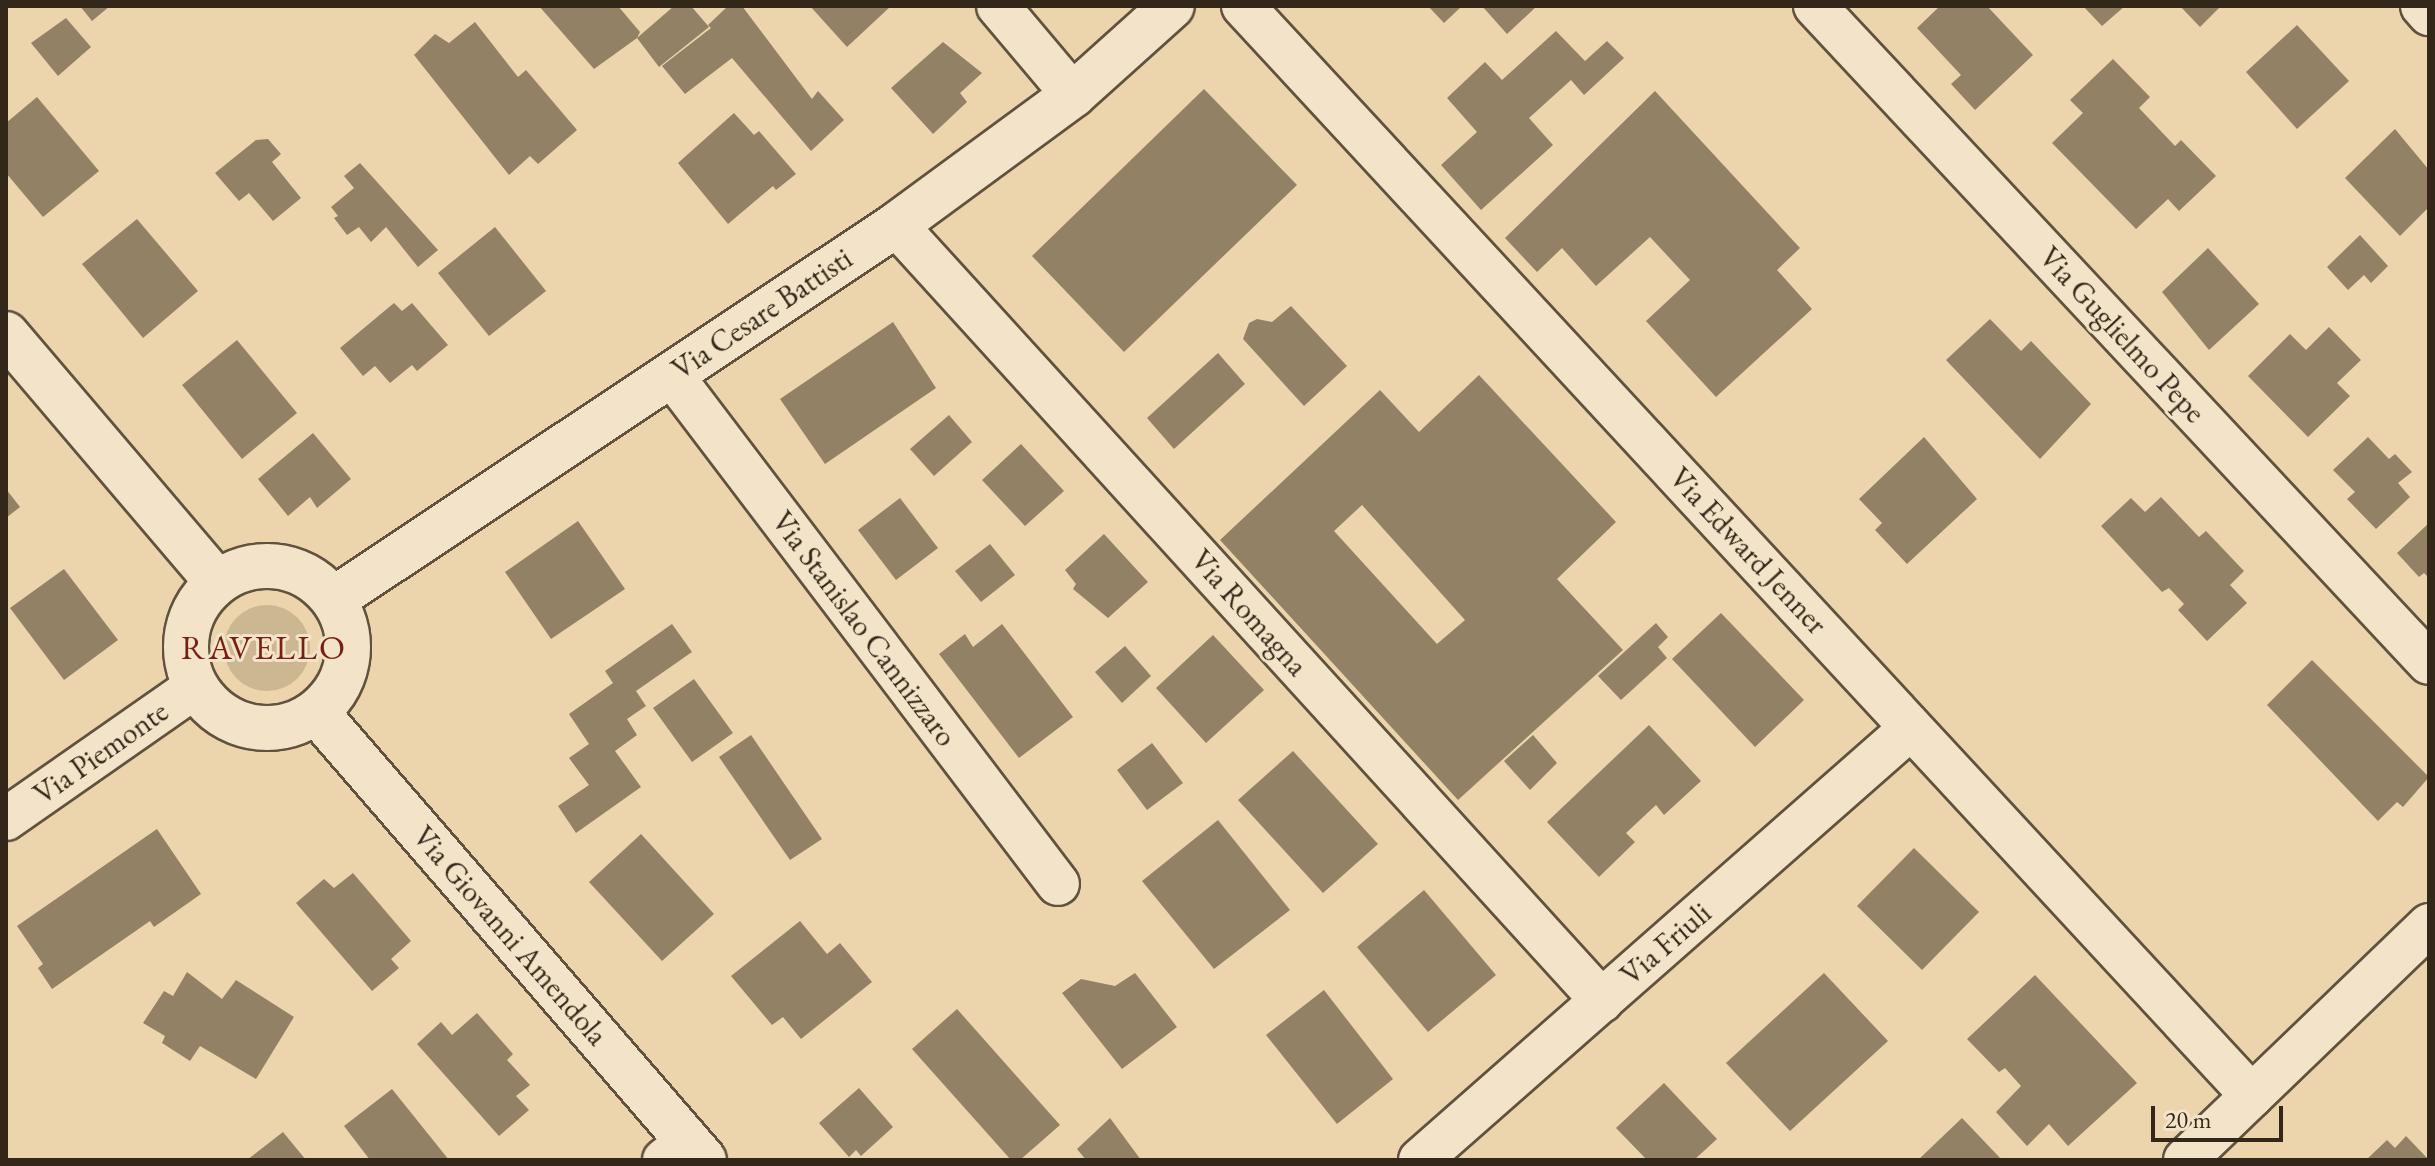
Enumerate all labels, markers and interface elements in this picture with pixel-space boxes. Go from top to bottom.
street label: Via Guglielmo Pepe [2031,240,2213,430]
street label: Via Cesare Battisti [665,241,859,387]
street label: Via Edward Jenner [1662,460,1834,642]
street label: Via Stanislao Cannizzaro [764,504,964,754]
street label: Via Romagna [1183,543,1315,683]
district label: RAVELLO [181,628,347,668]
street label: Via Piemonte [27,694,175,812]
street label: Via Giovanni Amendola [405,819,615,1053]
street label: Via Friuli [1613,895,1719,993]
scale bar [2155,1090,2287,1140]
text: 20 m [2165,1104,2212,1135]

